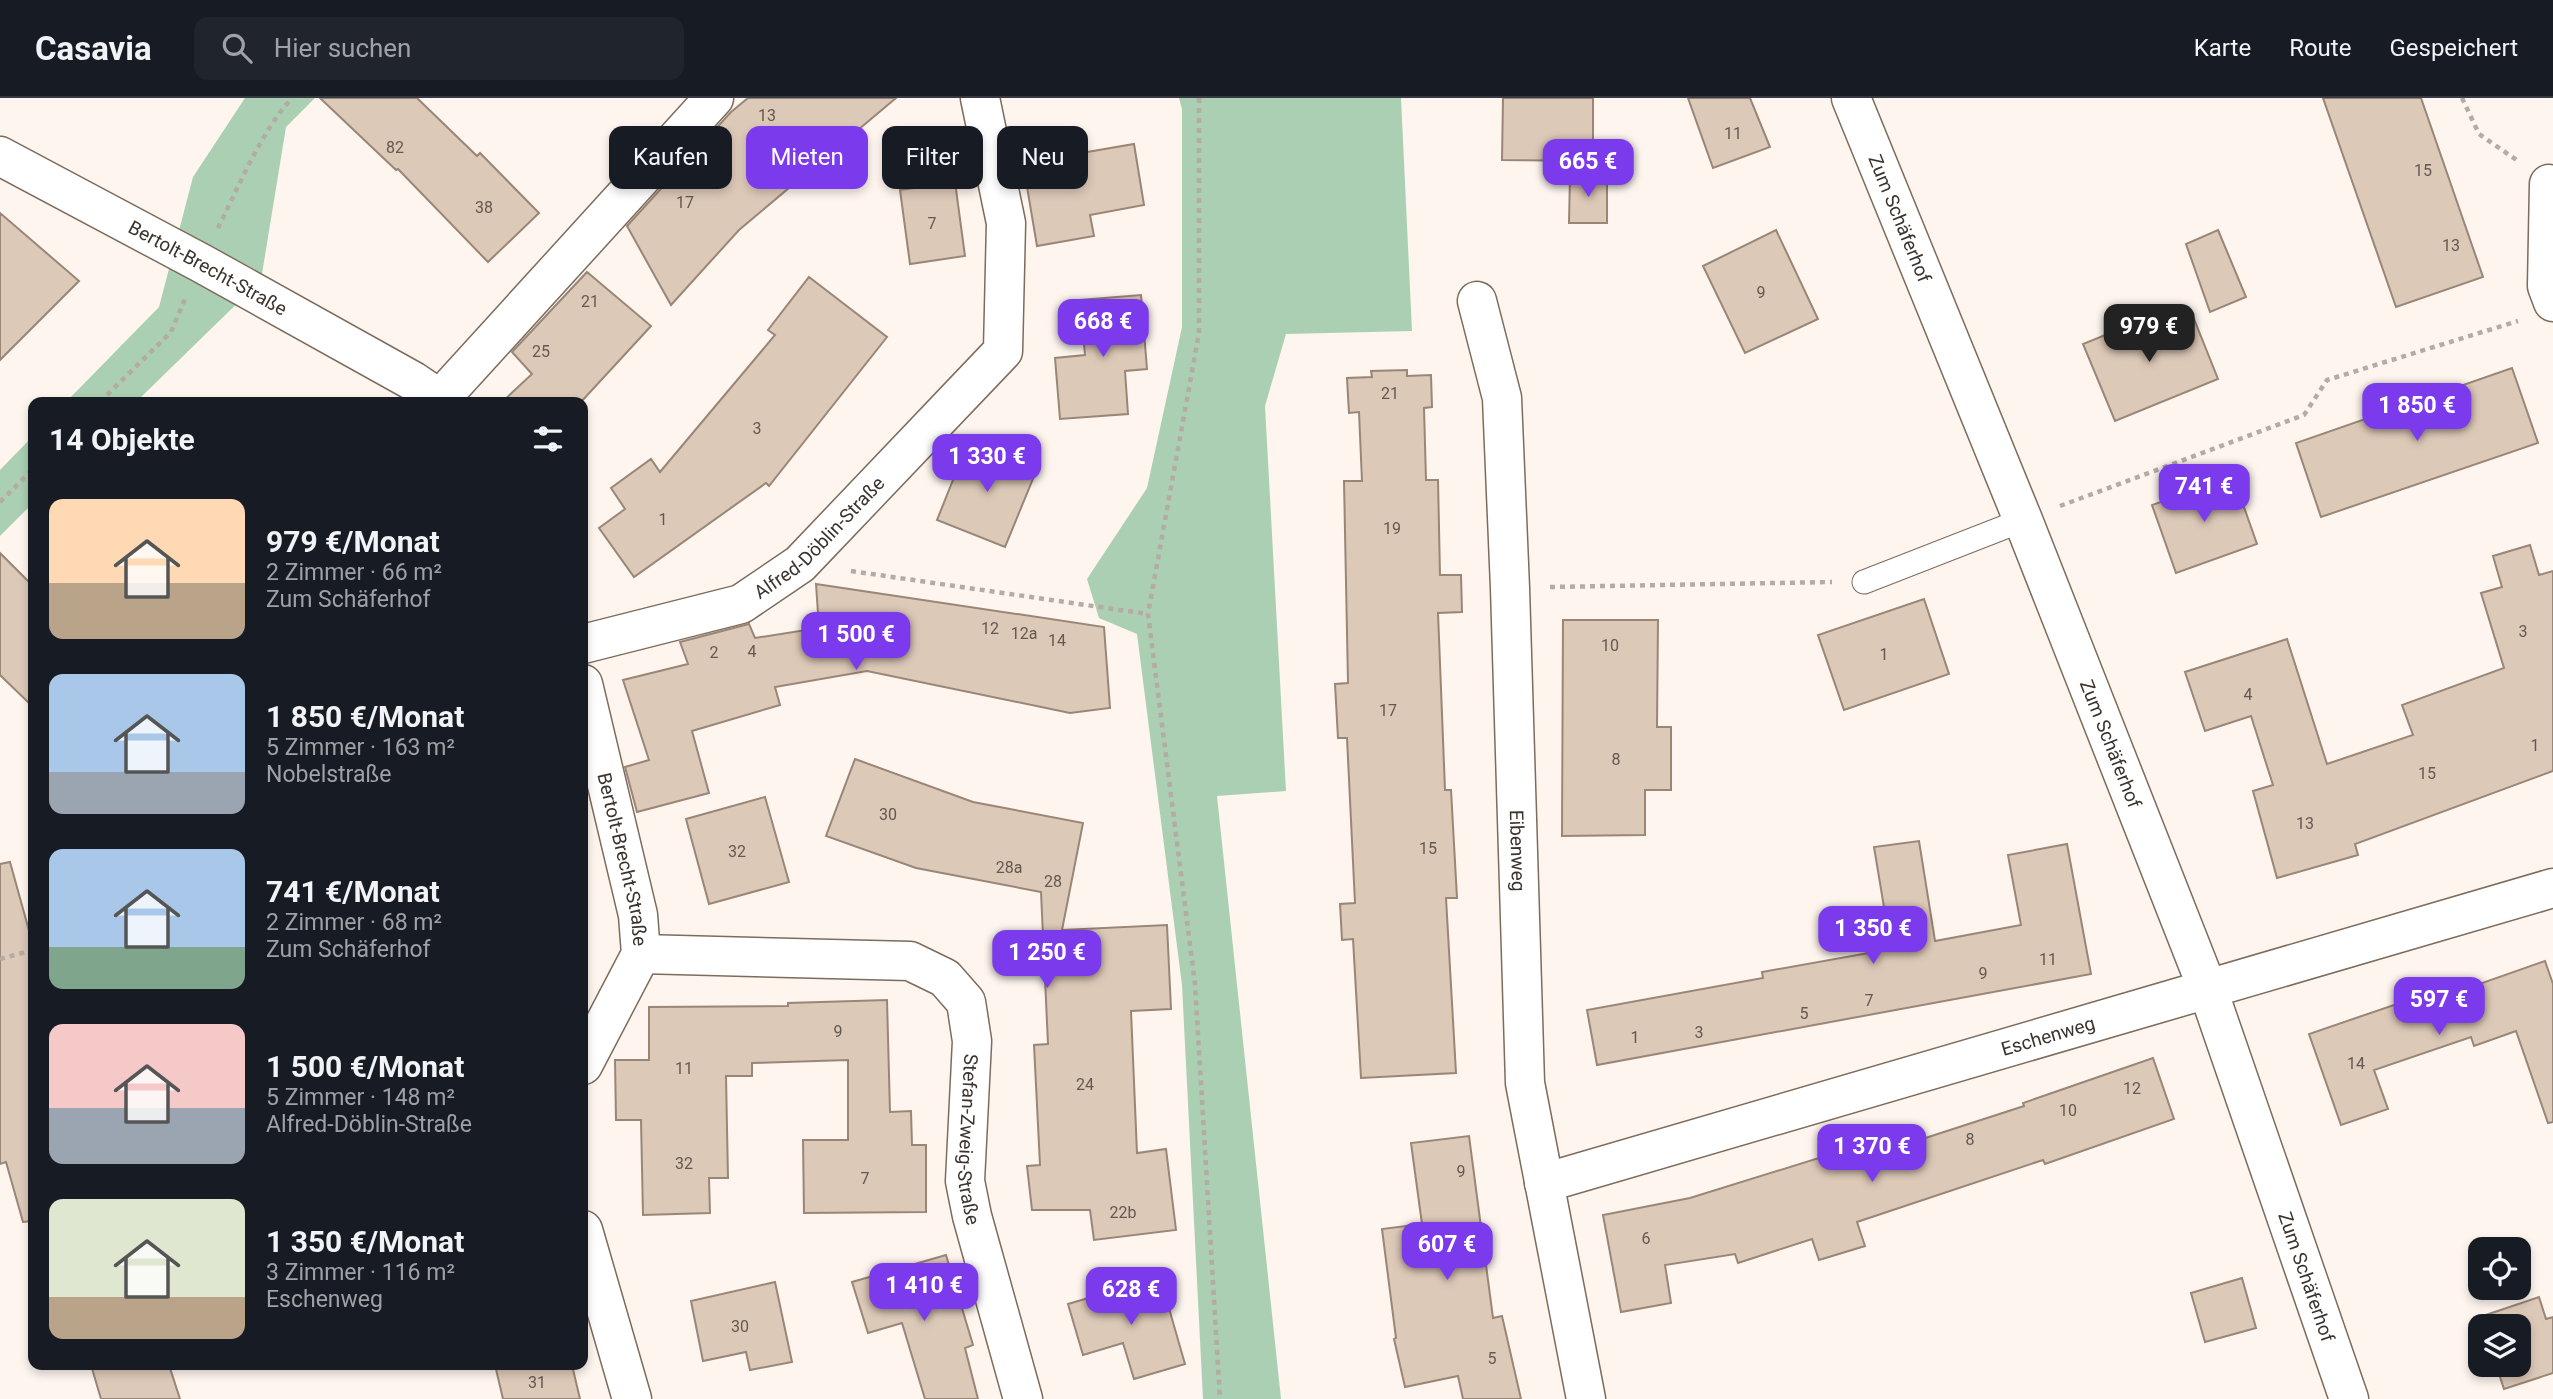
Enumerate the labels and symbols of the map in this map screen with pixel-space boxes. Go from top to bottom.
house number: 13 [758,106,776,125]
house number: 11 [1724,124,1742,143]
house number: 82 [386,138,404,157]
pin: 665 € [1539,140,1637,199]
street label: Zum Schäferhof [1863,151,1936,286]
house number: 15 [2414,161,2432,180]
house number: 17 [676,193,694,212]
house number: 38 [475,198,493,217]
house number: 7 [928,214,937,233]
street label: Bertolt-Brecht-Straße [124,216,291,321]
house number: 13 [2442,236,2460,255]
house number: 9 [1757,283,1766,302]
house number: 21 [581,292,599,311]
pin: 668 € [1054,300,1152,359]
pin: 979 € [2100,304,2198,364]
house number: 25 [532,342,550,361]
house number: 21 [1381,384,1399,403]
pin: 1 850 € [2352,384,2482,443]
house number: 3 [753,419,762,438]
pin: 1 330 € [922,434,1052,494]
pin: 741 € [2155,464,2253,524]
street label: Alfred-Döblin-Straße [750,472,889,604]
house number: 1 [659,510,668,529]
house number: 19 [1383,519,1401,538]
pin: 1 500 € [791,612,921,672]
house number: 12 [981,619,999,638]
house number: 3 [2519,622,2528,641]
house number: 12a [1011,624,1037,643]
house number: 14 [1048,631,1066,650]
house number: 10 [1601,636,1619,655]
house number: 4 [748,642,757,661]
house number: 2 [710,643,719,662]
house number: 1 [1880,645,1889,664]
street label: Zum Schäferhof [2075,676,2146,812]
house number: 4 [2244,685,2253,704]
house number: 17 [1379,701,1397,720]
house number: 1 [2531,736,2540,755]
house number: 8 [1612,750,1621,769]
house number: 15 [2418,764,2436,783]
street label: Bertolt-Brecht-Straße [592,770,651,947]
house number: 30 [879,805,897,824]
street label: Eibenweg [1505,809,1530,892]
house number: 13 [2296,814,2314,833]
house number: 15 [1419,839,1437,858]
house number: 32 [728,842,746,861]
house number: 28a [996,858,1022,877]
house number: 28 [1044,872,1062,891]
pin: 1 350 € [1808,906,1938,966]
pin: 1 250 € [982,930,1112,990]
house number: 11 [2039,950,2057,969]
house number: 9 [1979,964,1988,983]
pin: 597 € [2390,978,2488,1037]
house number: 7 [1865,991,1874,1010]
house number: 5 [1800,1004,1809,1023]
street label: Eschenweg [1998,1012,2098,1061]
house number: 9 [834,1022,843,1041]
house number: 3 [1695,1023,1704,1042]
house number: 1 [1631,1028,1640,1047]
street label: Stefan-Zweig-Straße [953,1053,985,1228]
house number: 14 [2347,1054,2365,1073]
house number: 11 [675,1059,693,1078]
house number: 24 [1076,1075,1094,1094]
house number: 12 [2123,1079,2141,1098]
house number: 10 [2059,1101,2077,1120]
pin: 1 370 € [1807,1124,1937,1184]
house number: 8 [1966,1130,1975,1149]
house number: 32 [675,1154,693,1173]
house number: 9 [1457,1162,1466,1181]
house number: 7 [861,1169,870,1188]
house number: 22b [1110,1203,1137,1222]
street label: Zum Schäferhof [2273,1209,2340,1345]
pin: 607 € [1398,1222,1496,1282]
house number: 6 [1642,1229,1651,1248]
pin: 1 410 € [859,1264,989,1323]
pin: 628 € [1082,1268,1180,1327]
house number: 30 [731,1317,749,1336]
house number: 5 [1488,1349,1497,1368]
house number: 31 [528,1373,546,1392]

